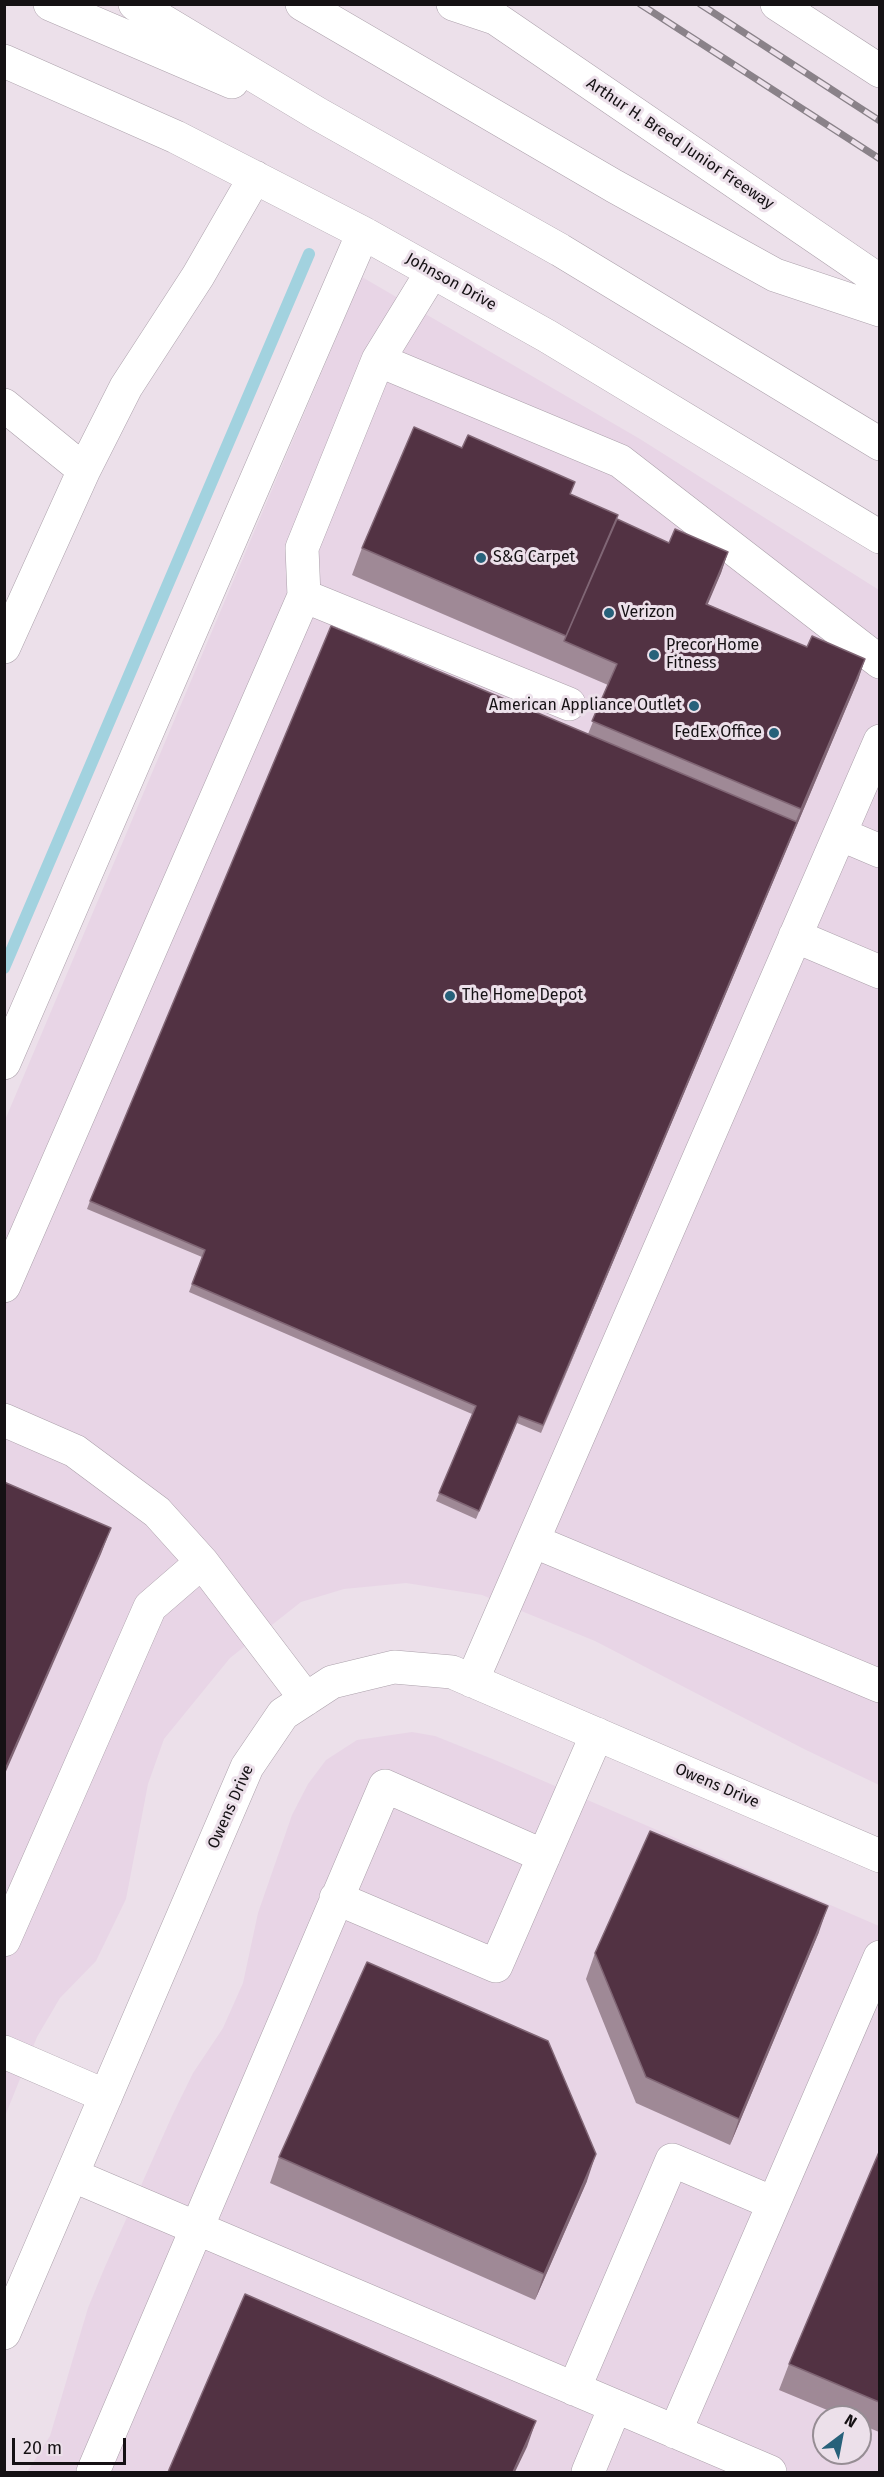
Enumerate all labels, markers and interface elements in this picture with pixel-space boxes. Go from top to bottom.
street label: Arthur H. Breed Junior Freeway [583,74,777,214]
street label: Johnson Drive [402,249,500,315]
place label: S&G Carpet [493,548,575,568]
marker: S&G Carpet [474,551,488,565]
place label: Verizon [621,603,675,623]
marker: Verizon [602,606,616,620]
place label: Precor Home Fitness [666,636,759,674]
marker: Precor Home Fitness [647,648,661,662]
place label: American Appliance Outlet [489,696,682,716]
marker: American Appliance Outlet [687,699,701,713]
place label: FedEx Office [674,723,762,743]
marker: FedEx Office [767,726,781,740]
place label: The Home Depot [462,986,583,1006]
marker: The Home Depot [443,989,457,1003]
street label: Owens Drive [672,1760,762,1812]
street label: Owens Drive [204,1762,258,1852]
north arrow [812,2405,872,2465]
text: N [841,2410,860,2432]
scale bar [15,2426,129,2464]
text: 20 m [23,2437,62,2459]

